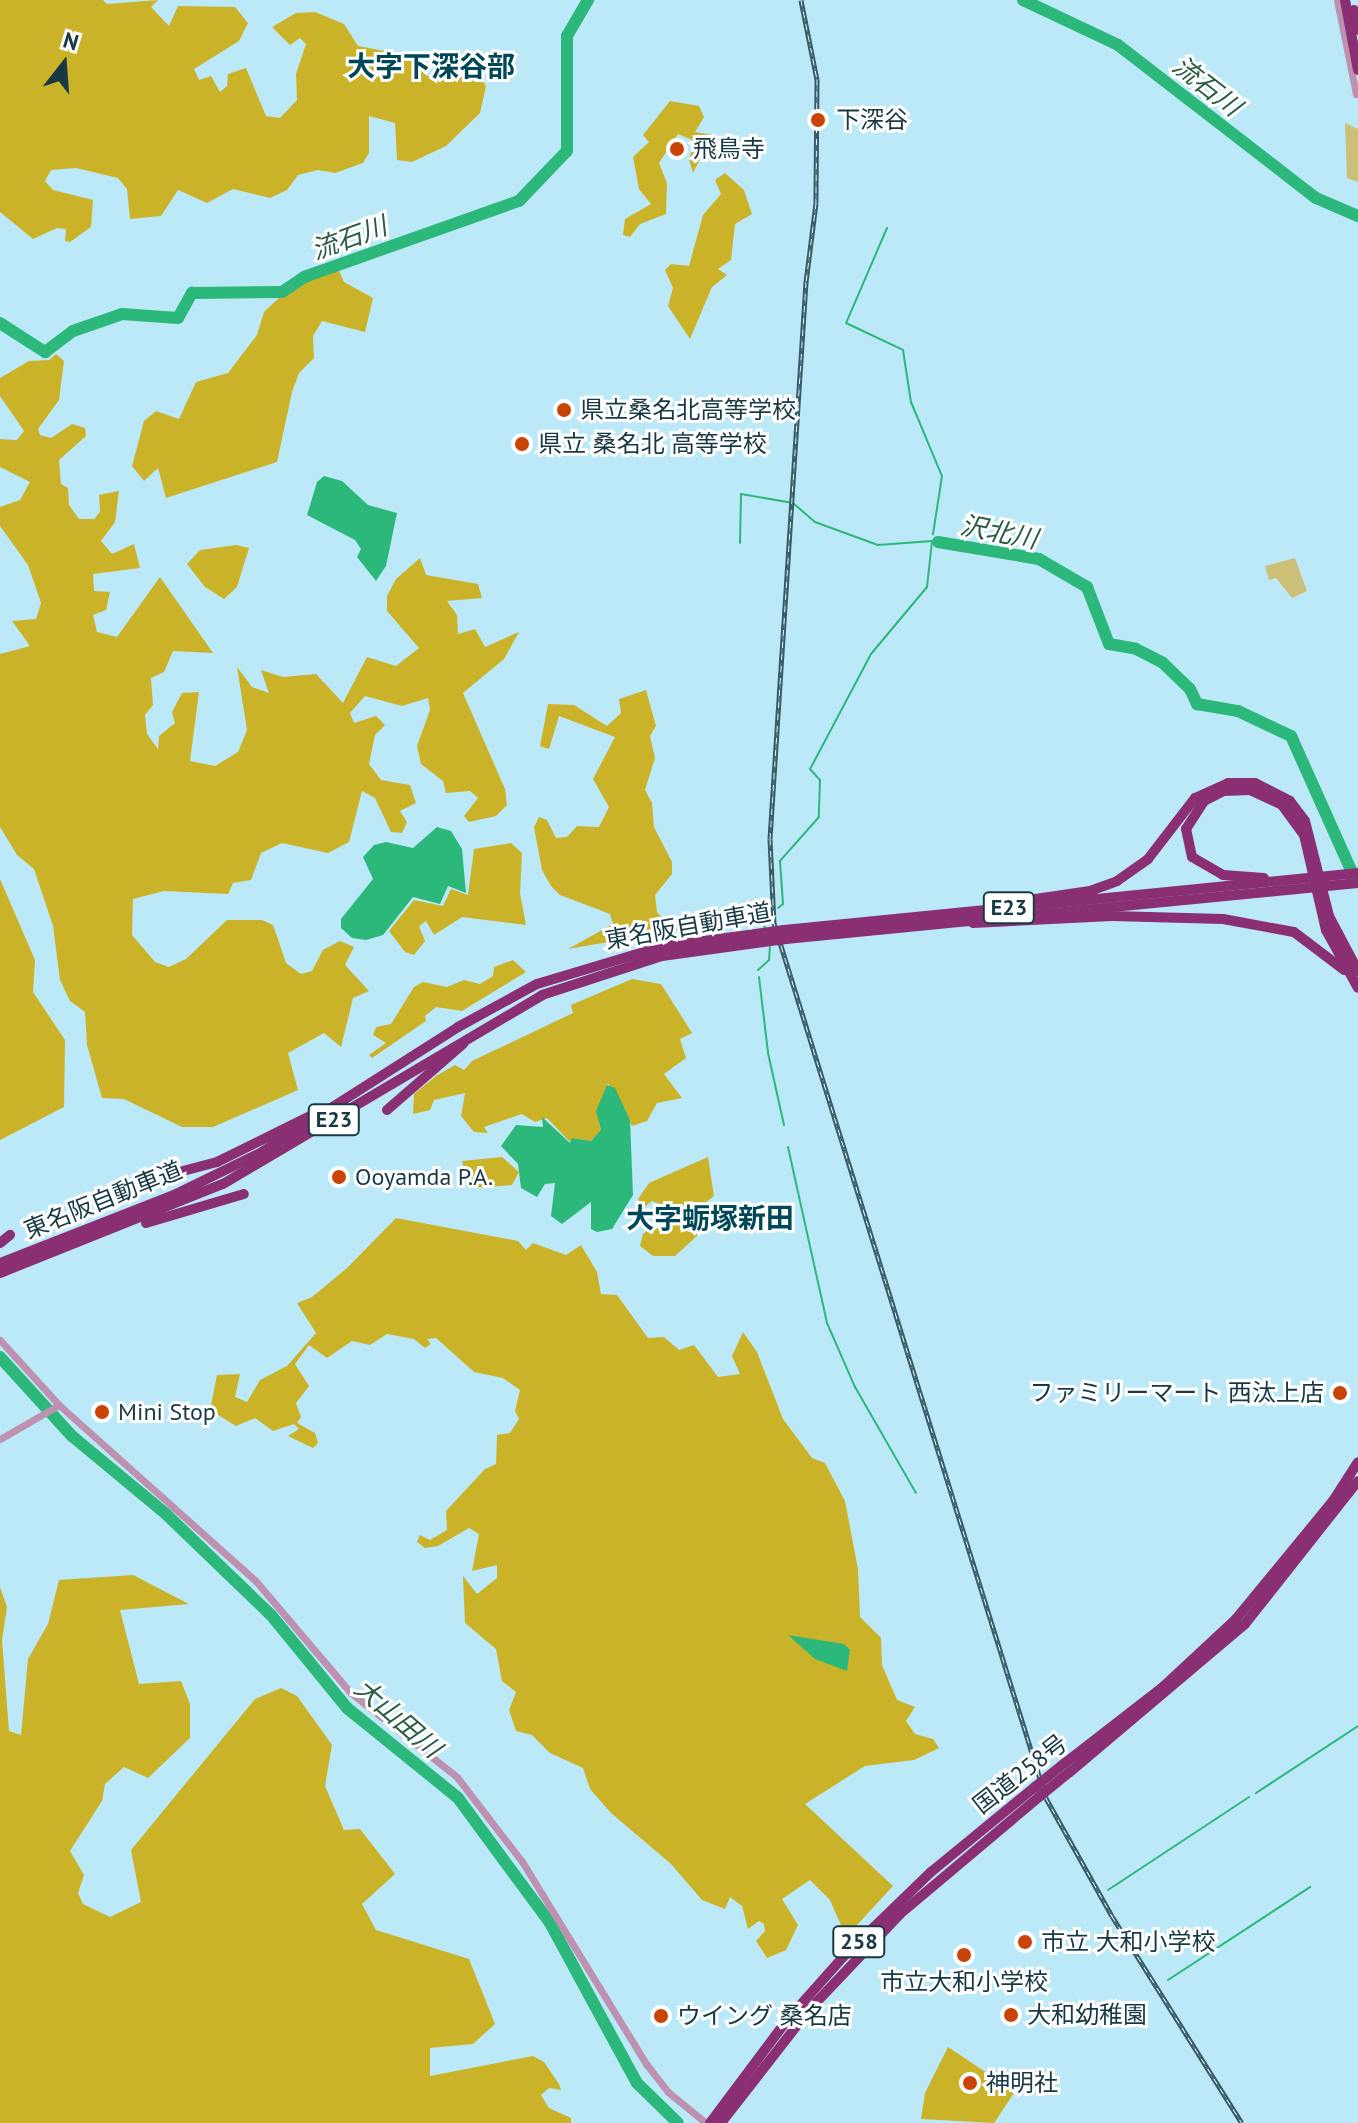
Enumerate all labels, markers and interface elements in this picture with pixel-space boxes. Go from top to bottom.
north arrow [24,24,104,104]
text: N [60,26,82,57]
district label: 大字下深谷部 [347,49,515,83]
water label: 流石川 [1167,50,1247,122]
place label: 下深谷 [836,106,908,134]
marker: 下深谷 [807,109,829,131]
place label: 飛鳥寺 [693,135,765,163]
marker: 飛鳥寺 [668,140,686,158]
water label: 流石川 [307,210,391,266]
place label: 県立桑名北高等学校 [580,396,796,424]
marker: 県立桑名北高等学校 [555,401,573,419]
place label: 県立 桑名北 高等学校 [538,430,767,458]
marker: 県立 桑名北 高等学校 [513,435,531,453]
water label: 沢北川 [958,509,1040,555]
road number: E23 [981,890,1037,926]
street label: 東名阪自動車道 [603,897,773,955]
road number: E23 [306,1102,362,1138]
street label: 東名阪自動車道 [20,1155,186,1245]
place label: Ooyamda P.A. [355,1163,493,1191]
marker: Ooyamda P.A. [330,1168,348,1186]
district label: 大字蛎塚新田 [626,1201,794,1235]
place label: ファミリーマート 西汰上店 [1030,1379,1324,1407]
marker: ファミリーマート 西汰上店 [1331,1384,1349,1402]
place label: Mini Stop [118,1398,216,1426]
marker: Mini Stop [93,1403,111,1421]
water label: 大山田川 [349,1672,447,1764]
street label: 国道258号 [967,1728,1073,1820]
road number: 258 [831,1924,887,1960]
place label: 市立 大和小学校 [1041,1928,1215,1956]
marker: 市立 大和小学校 [1016,1933,1034,1951]
marker: 市立大和小学校 [955,1946,973,1964]
place label: 市立大和小学校 [880,1968,1048,1996]
place label: 大和幼稚園 [1027,2001,1147,2029]
place label: ウイング 桑名店 [677,2002,851,2030]
marker: 大和幼稚園 [1002,2006,1020,2024]
marker: ウイング 桑名店 [652,2007,670,2025]
place label: 神明社 [986,2069,1058,2097]
marker: 神明社 [961,2074,979,2092]

